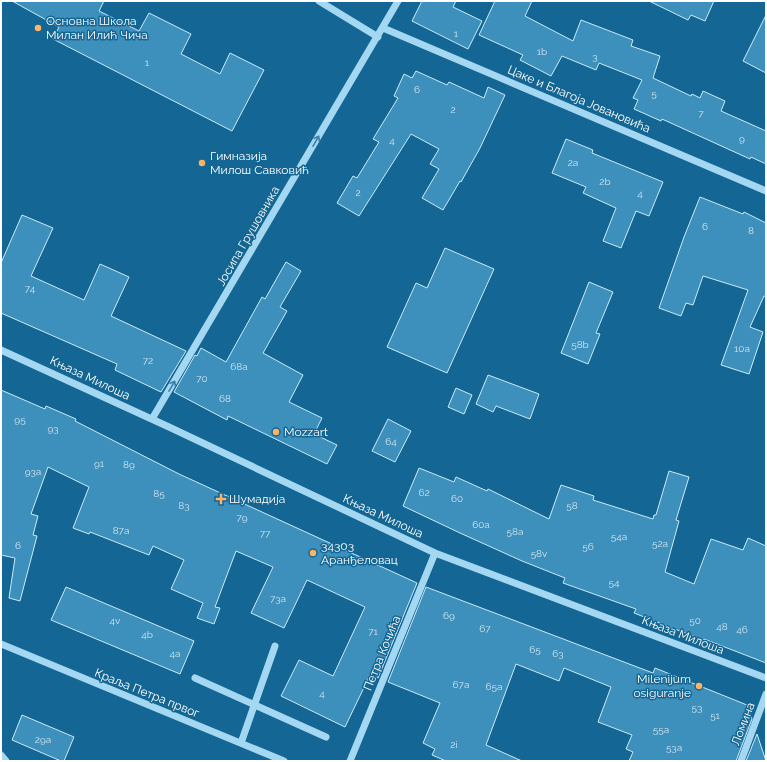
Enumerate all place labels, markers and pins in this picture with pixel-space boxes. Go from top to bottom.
place label: Основна Школа Милан Илић Чича [46,14,148,42]
marker: Основна Школа Милан Илић Чича [33,23,43,33]
place label: Гимназија Милош Савковић [210,149,309,177]
marker: Гимназија Милош Савковић [197,158,207,168]
place label: Mozzart [284,425,328,439]
marker: Mozzart [271,427,281,437]
place label: Шумадија [229,492,285,506]
marker: Шумадија [216,494,226,504]
place label: 34303 Аранђеловац [321,539,398,567]
marker: 34303 Аранђеловац [308,548,318,558]
place label: Milenijum osiguranje [633,672,691,700]
marker: Milenijum osiguranje [694,681,704,691]

